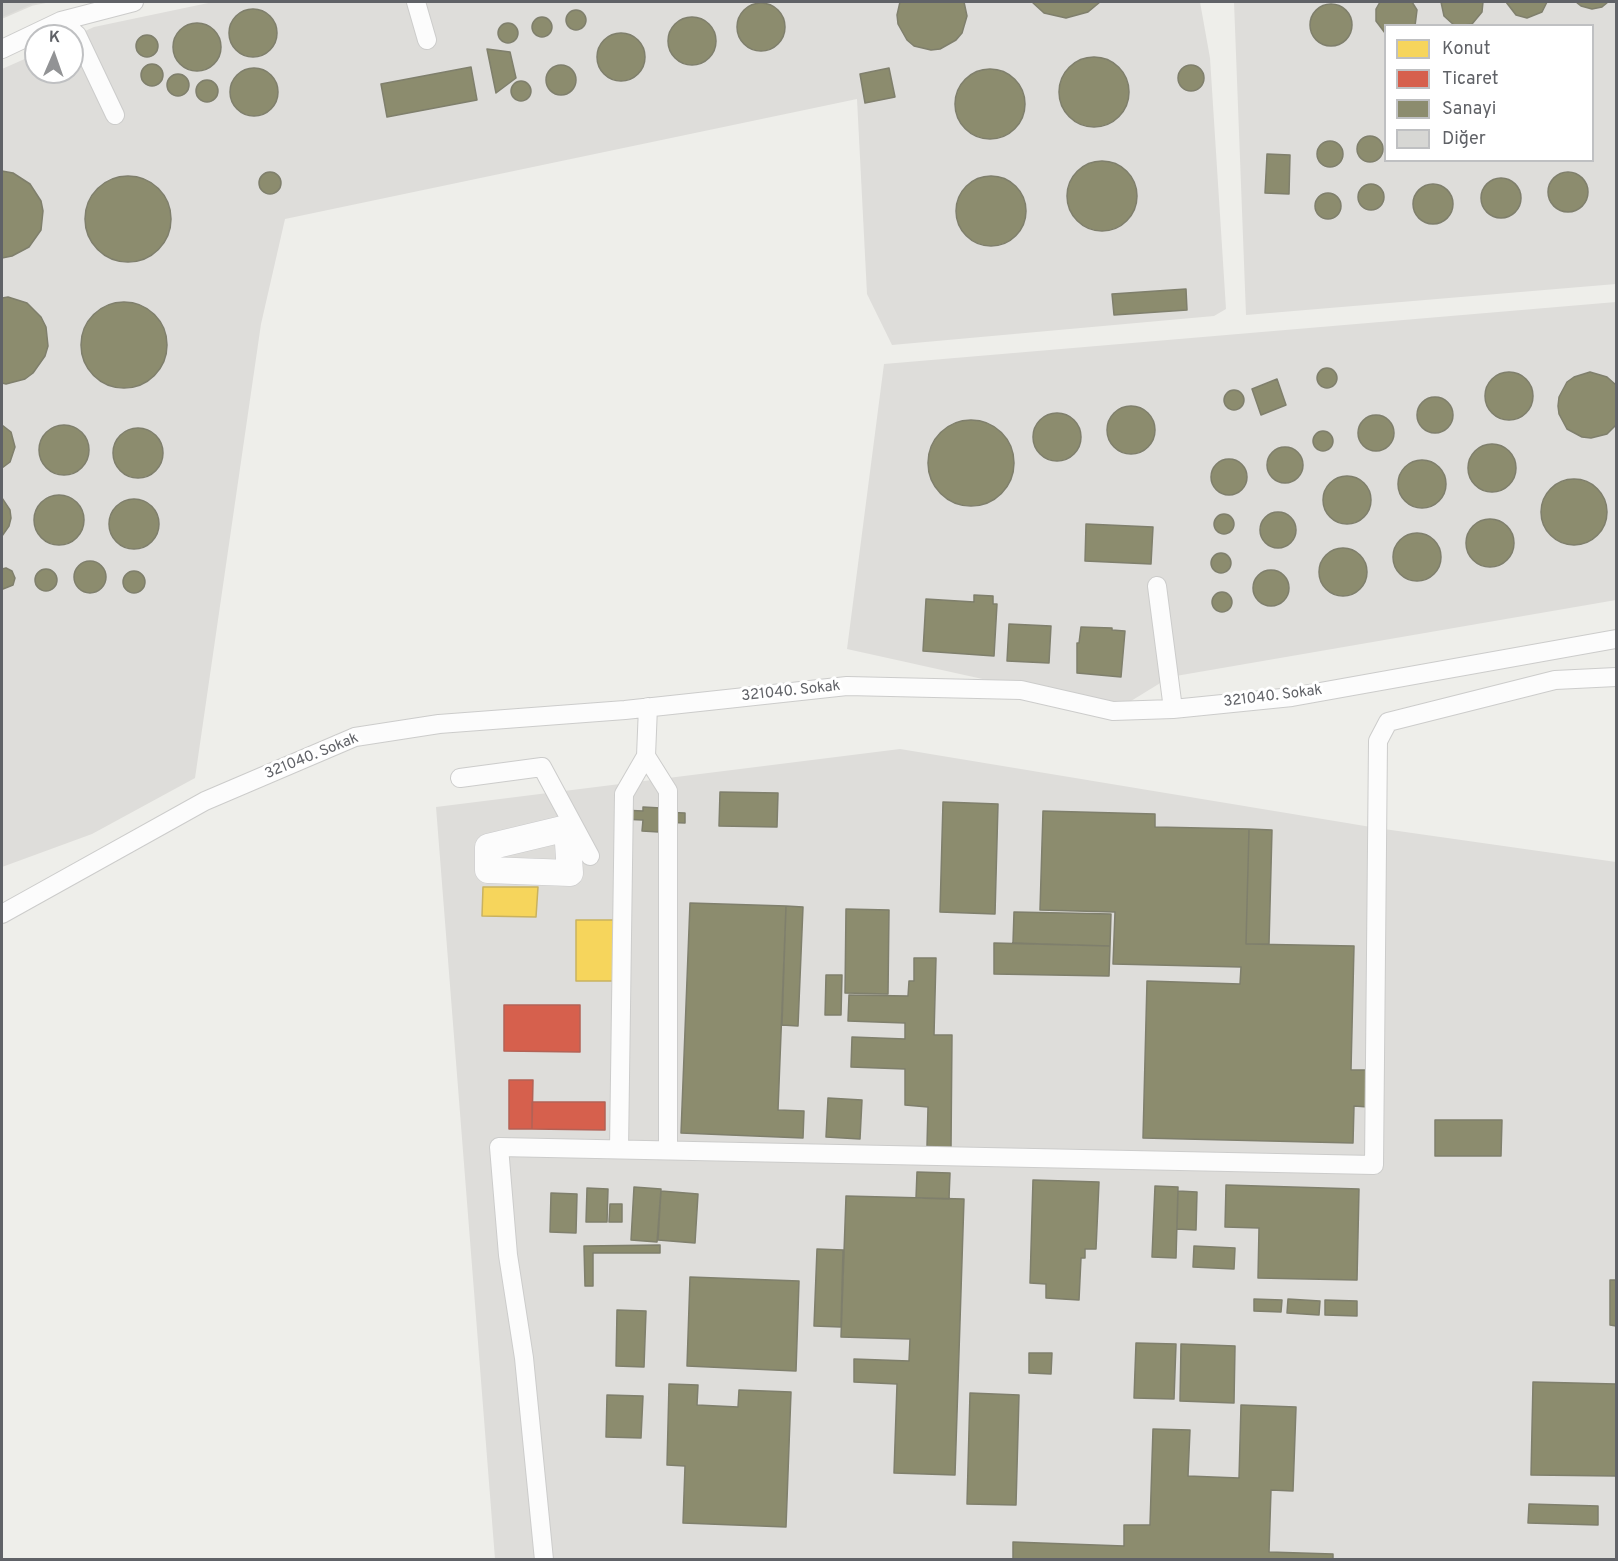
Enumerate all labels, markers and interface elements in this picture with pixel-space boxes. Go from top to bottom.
north arrow [24,24,84,84]
legend [1384,24,1594,162]
text: K [49,28,61,48]
text: Konut [1442,38,1490,61]
text: Ticaret [1442,68,1498,91]
text: Sanayi [1442,98,1496,121]
text: Diğer [1442,128,1486,151]
street label: 321040. Sokak [741,678,841,706]
street label: 321040. Sokak [1223,682,1323,712]
street label: 321040. Sokak [262,730,362,784]

